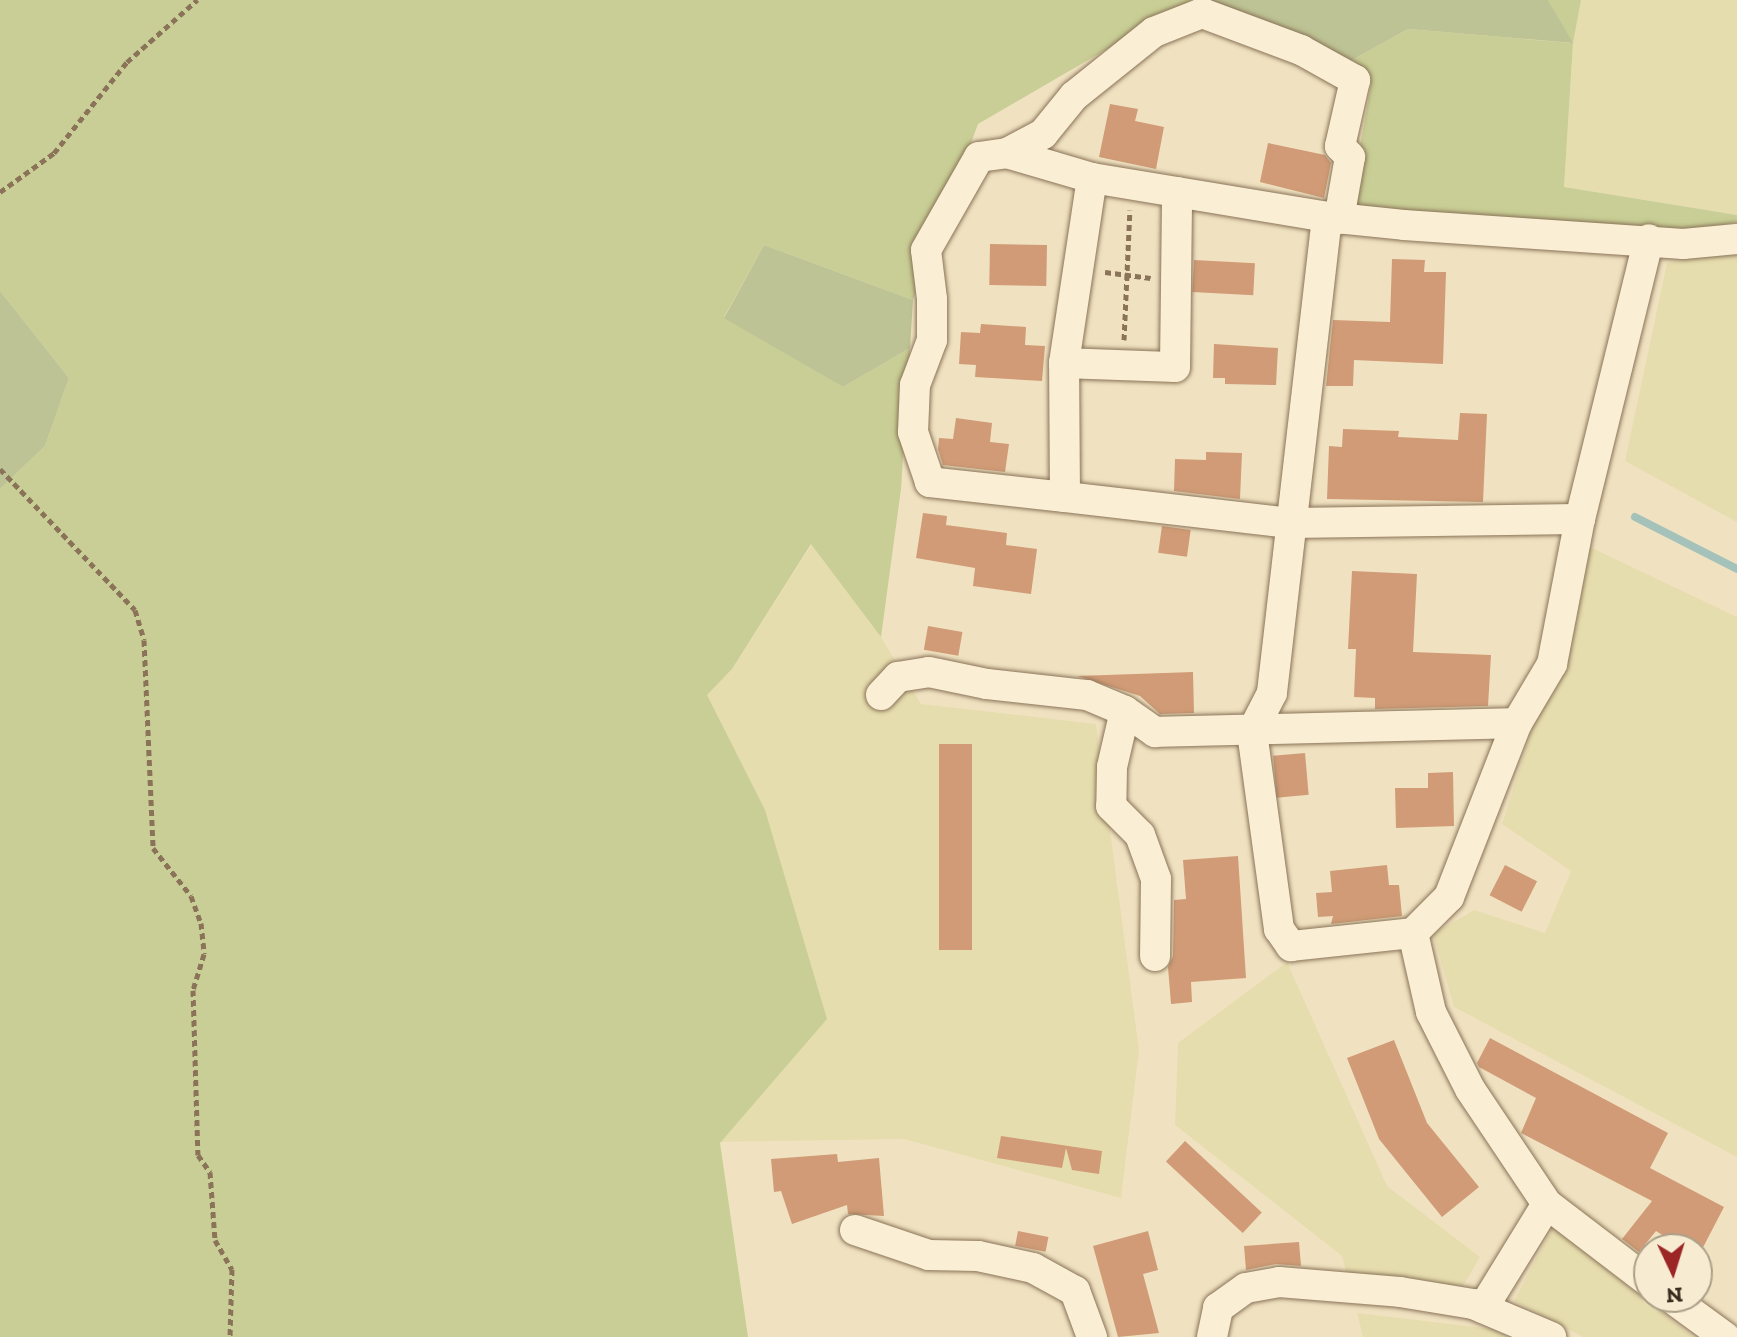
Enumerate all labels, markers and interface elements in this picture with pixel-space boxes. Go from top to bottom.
north arrow [1633,1233,1713,1313]
text: N [1665,1281,1684,1309]

